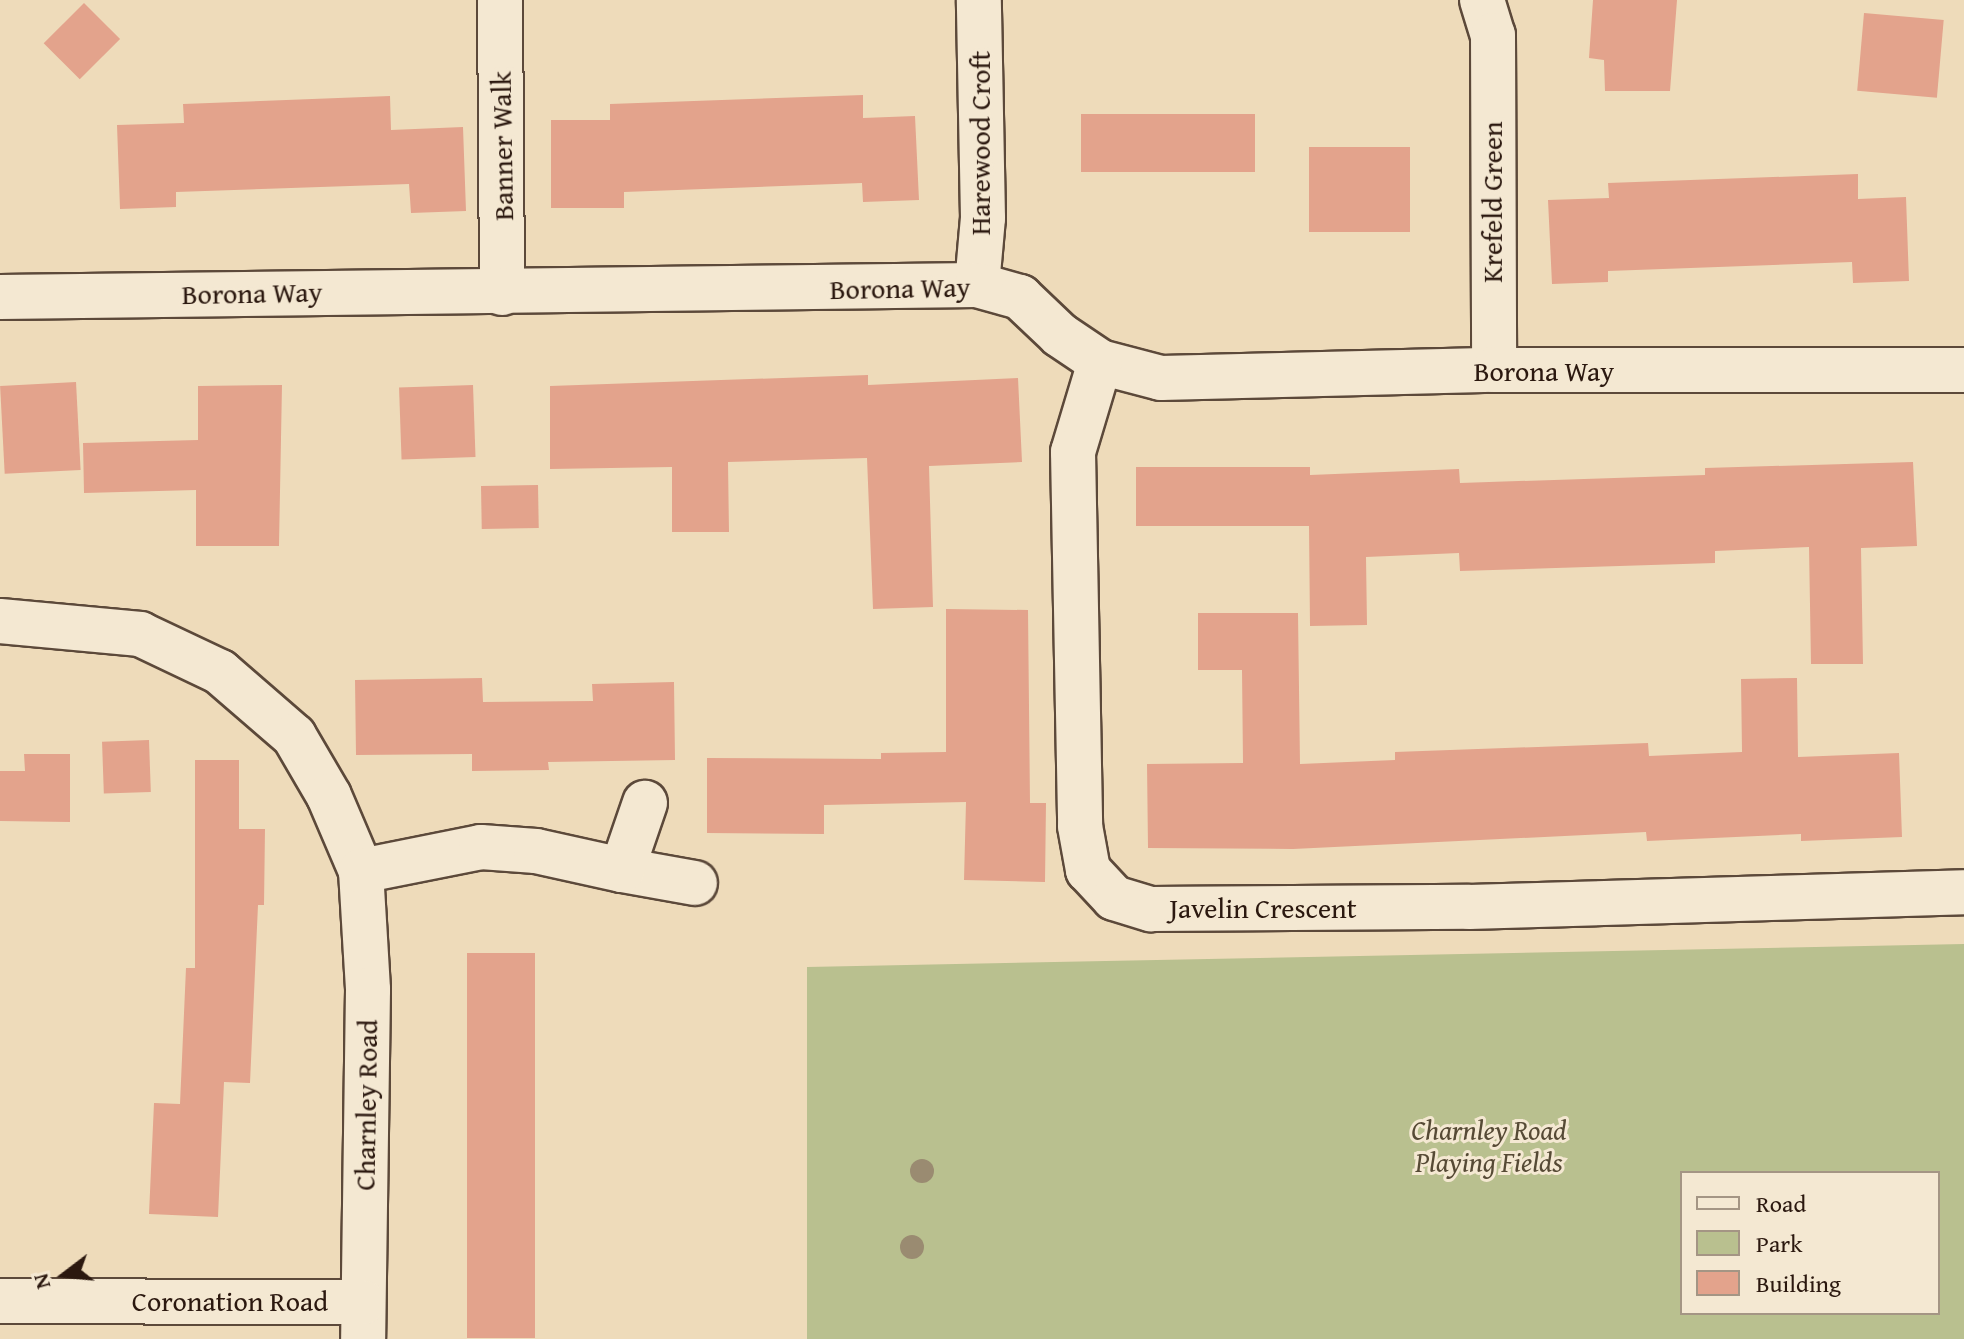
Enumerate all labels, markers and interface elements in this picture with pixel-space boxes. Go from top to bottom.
street label: Harewood Croft [963,51,997,235]
street label: Banner Walk [484,71,520,221]
street label: Krefeld Green [1475,121,1509,283]
street label: Borona Way [829,270,971,306]
street label: Borona Way [181,275,323,311]
street label: Borona Way [1474,354,1614,388]
street label: Javelin Crescent [1169,891,1357,925]
street label: Charnley Road [348,1019,384,1191]
park label: Charnley Road Playing Fields [1411,1113,1567,1179]
legend [1680,1171,1940,1315]
text: Road [1756,1186,1806,1221]
text: Park [1756,1226,1802,1261]
north arrow [24,1235,104,1315]
text: Building [1756,1266,1841,1301]
text: N [24,1270,58,1293]
street label: Coronation Road [132,1284,328,1318]

